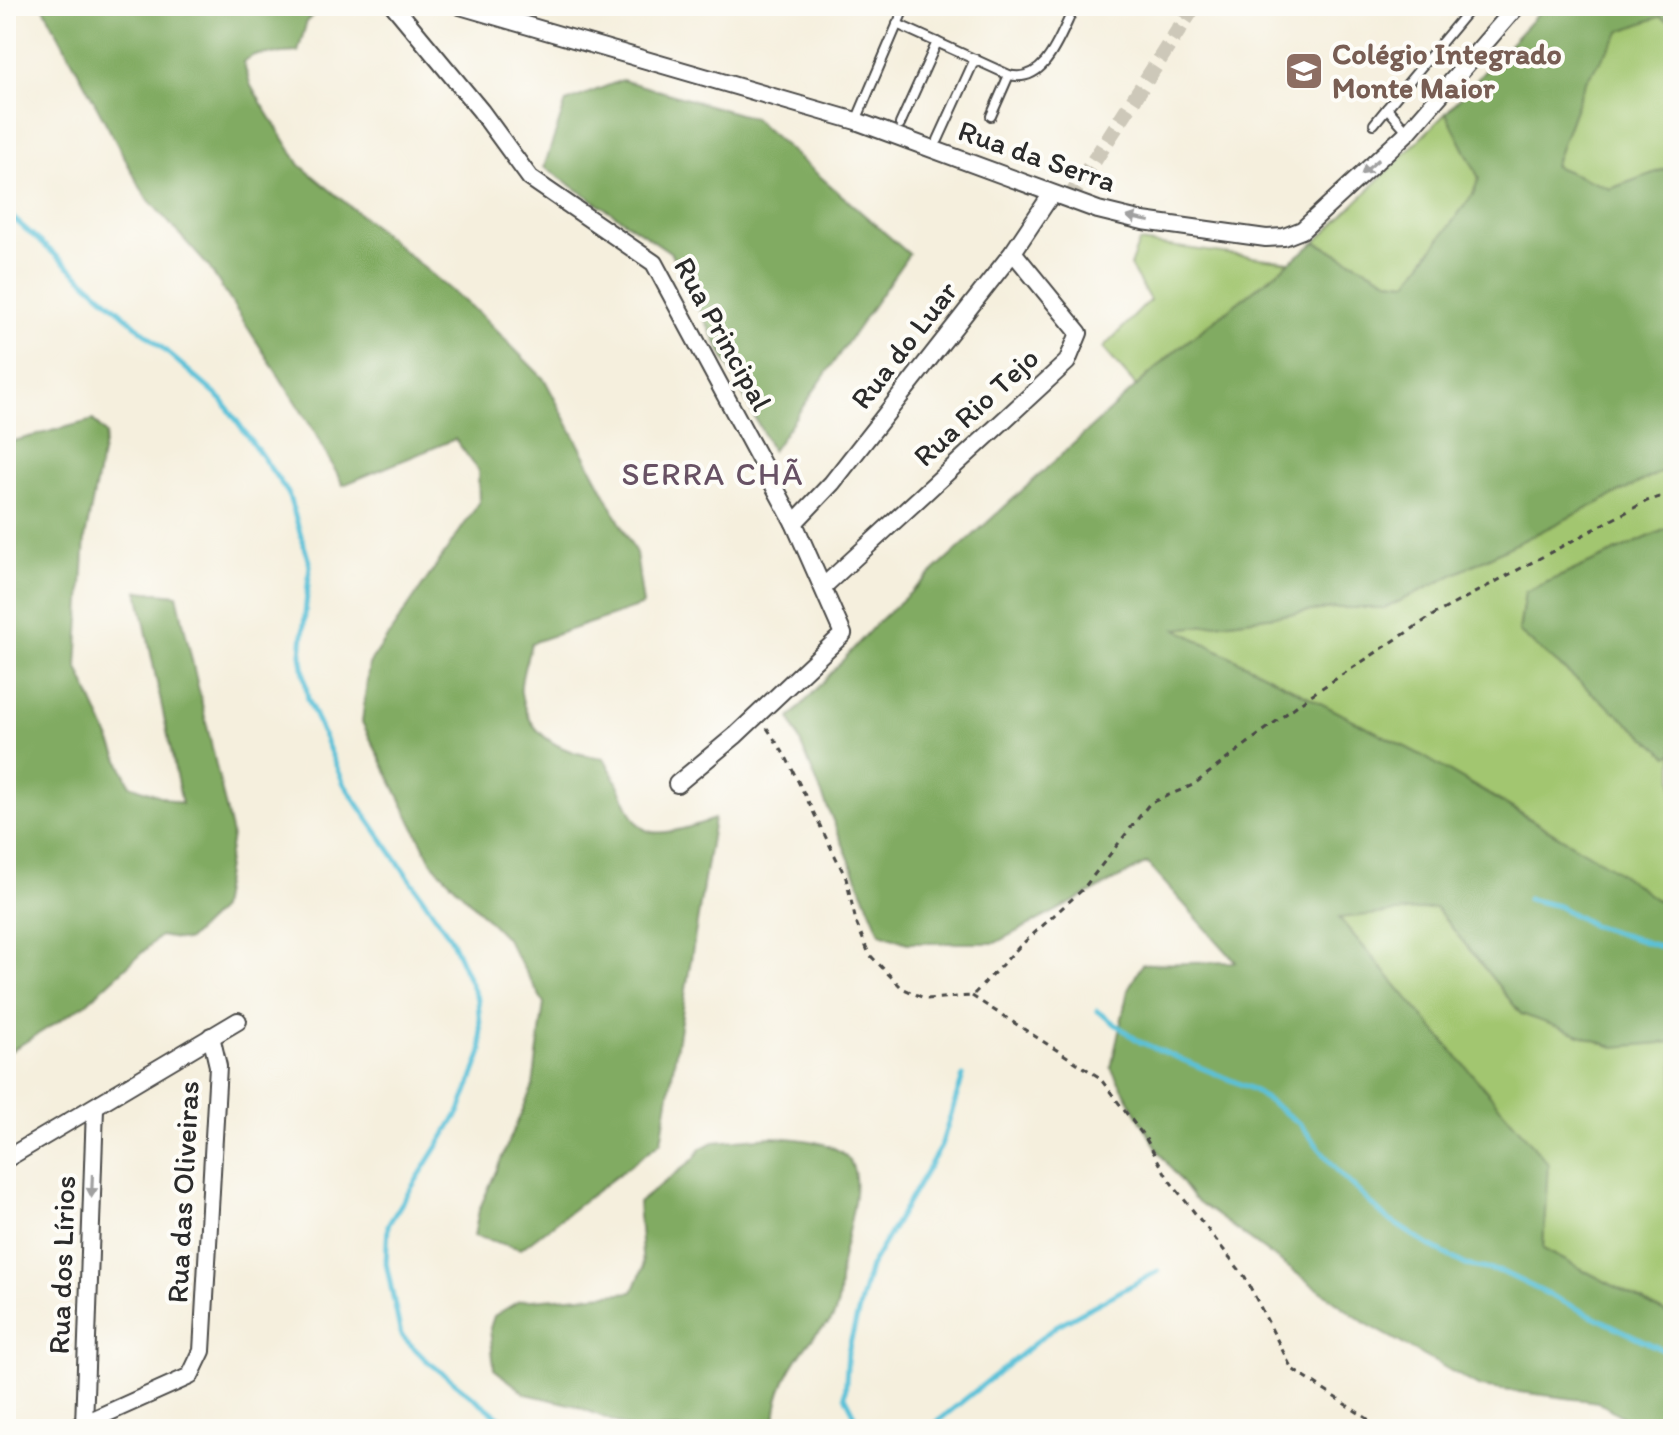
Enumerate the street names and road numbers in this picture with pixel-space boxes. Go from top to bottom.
street label: Rua da Serra [953,111,1121,200]
street label: Rua Principal [666,251,781,417]
street label: Rua do Luar [842,273,965,416]
street label: Rua Rio Tejo [905,339,1046,474]
street label: Rua das Oliveiras [158,1080,207,1304]
street label: Rua dos Lírios [40,1175,83,1355]

